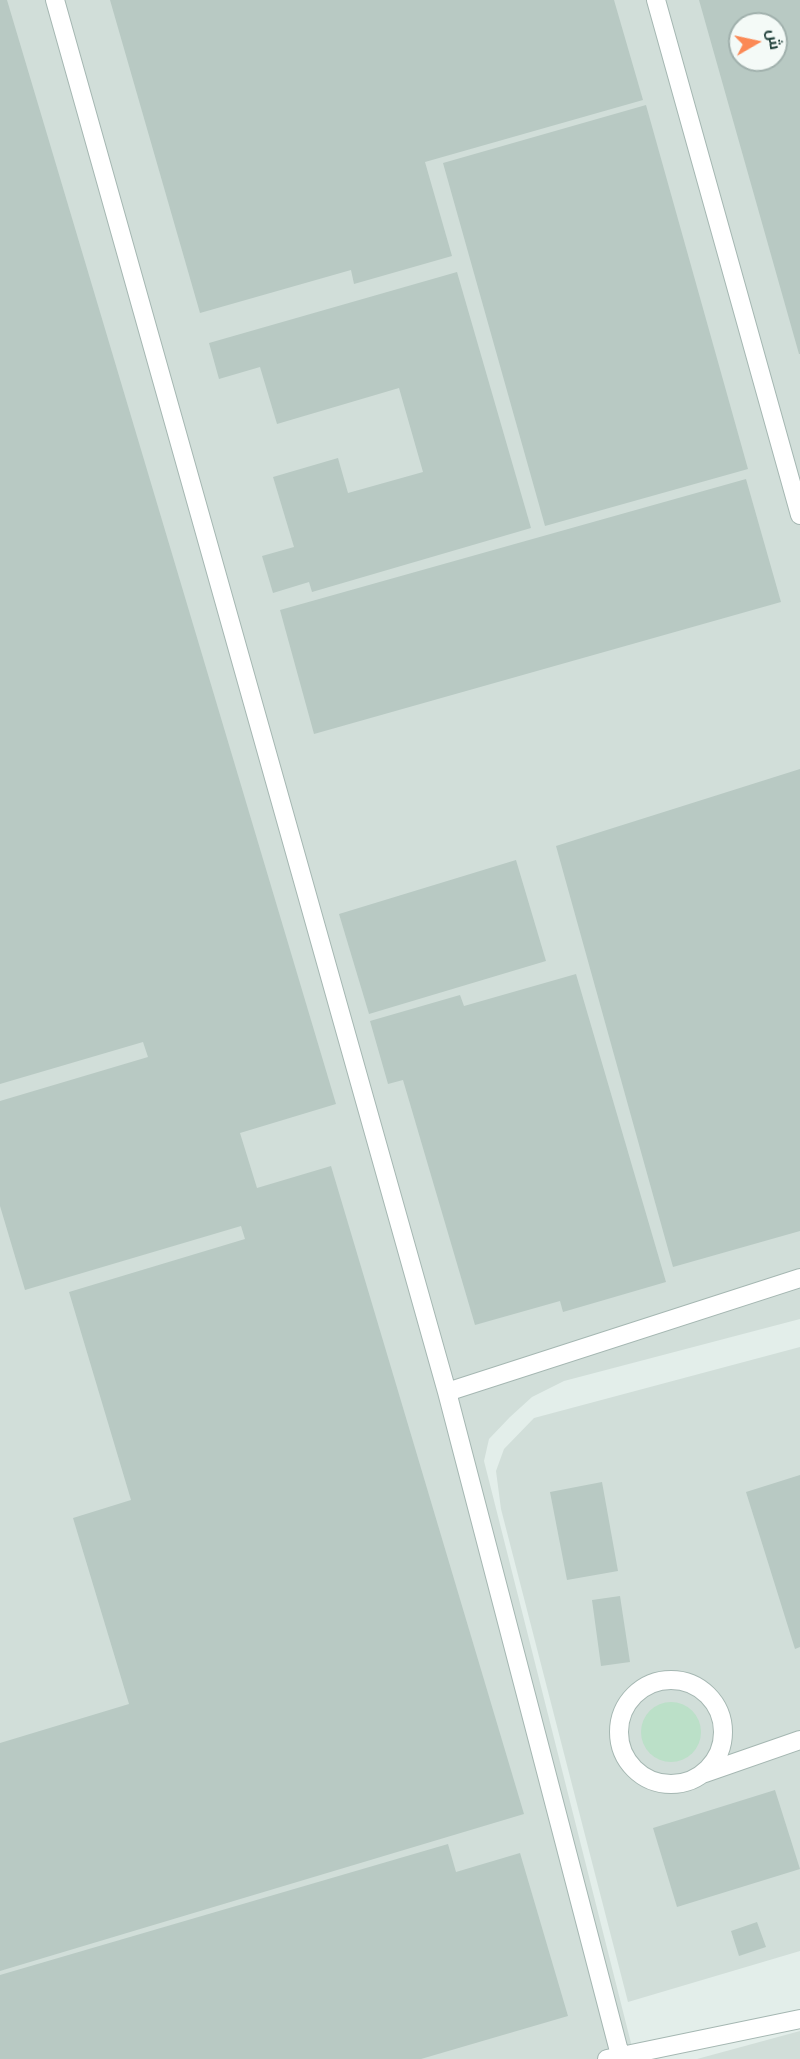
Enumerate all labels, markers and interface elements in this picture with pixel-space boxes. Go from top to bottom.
north arrow [728,12,788,72]
text: ش [761,28,786,51]

